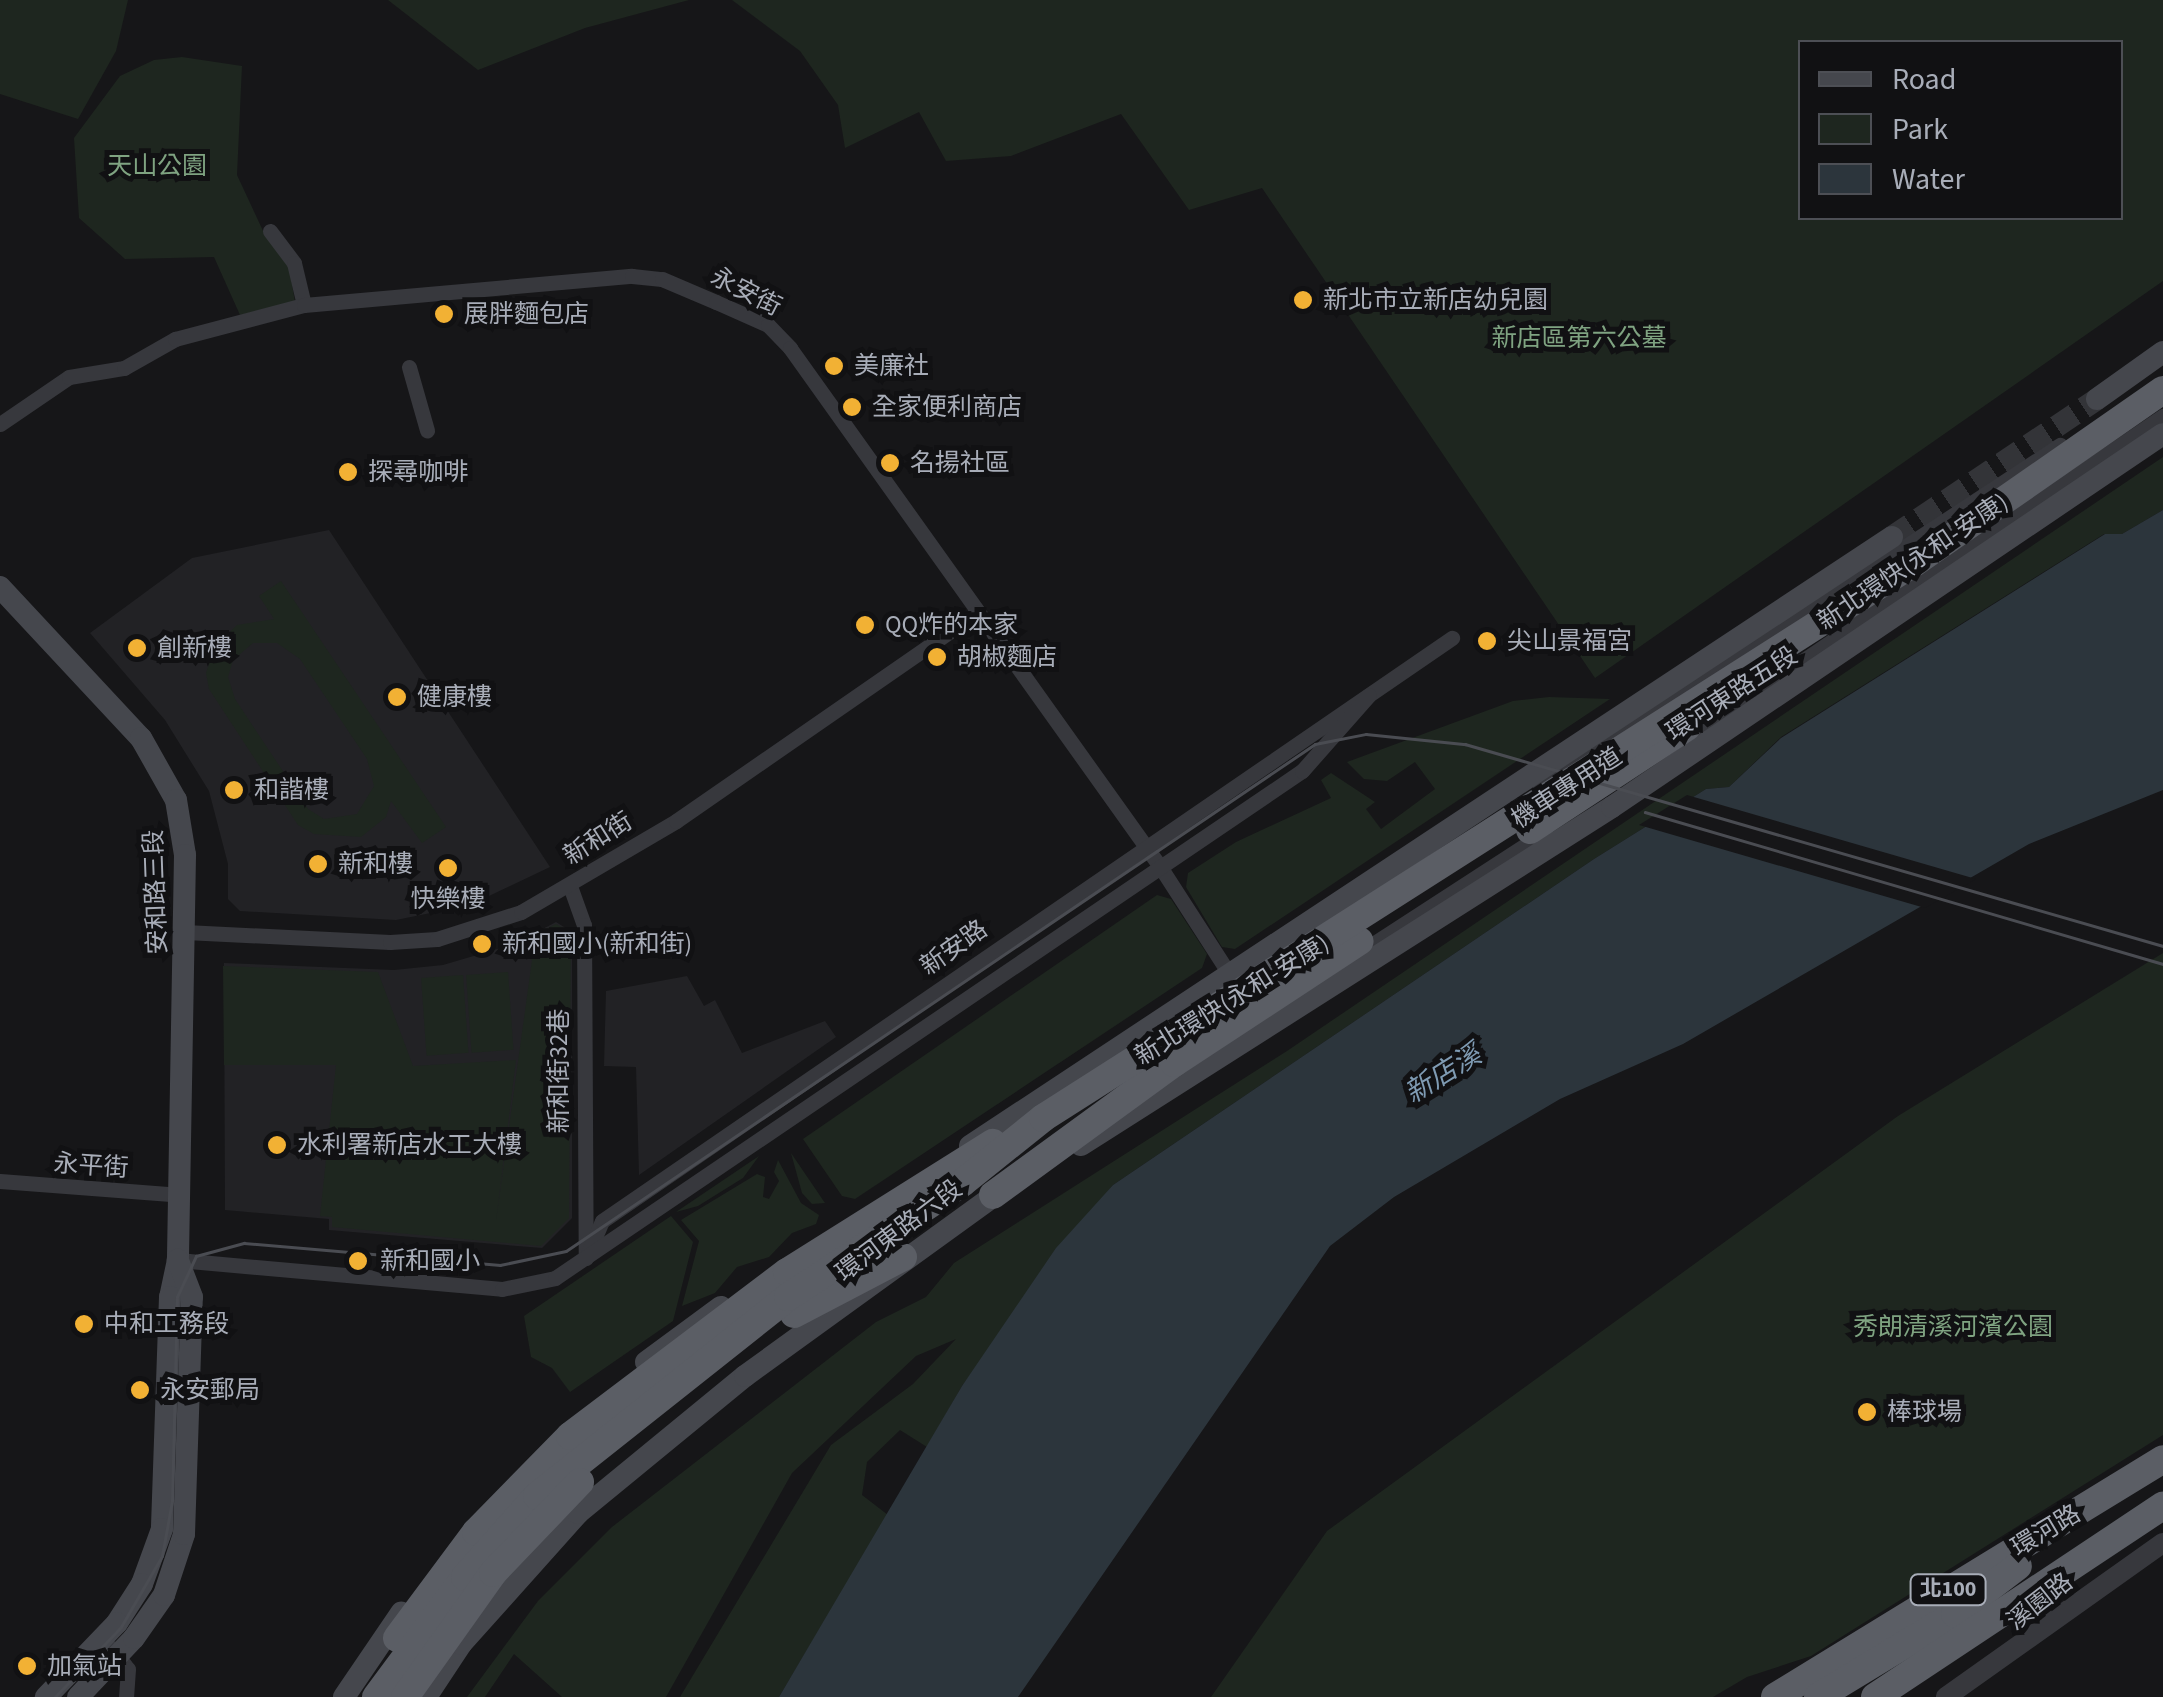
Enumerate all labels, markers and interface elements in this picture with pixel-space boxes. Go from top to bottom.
legend [1798,40,2123,220]
text: Road [1892,58,1956,101]
text: Park [1892,108,1948,151]
park label: 天山公園 [107,151,207,181]
text: Water [1892,158,1965,201]
street label: 永安街 [706,262,786,322]
place label: 新北市立新店幼兒園 [1323,285,1548,315]
marker: 新北市立新店幼兒園 [1292,289,1314,311]
place label: 展胖麵包店 [464,299,589,329]
marker: 展胖麵包店 [433,303,455,325]
park label: 新店區第六公墓 [1492,323,1666,353]
place label: 美廉社 [854,351,929,381]
marker: 美廉社 [823,355,845,377]
place label: 全家便利商店 [872,392,1022,422]
marker: 全家便利商店 [841,396,863,418]
place label: 名揚社區 [910,448,1010,478]
marker: 名揚社區 [879,452,901,474]
place label: 探尋咖啡 [368,457,468,487]
marker: 探尋咖啡 [337,461,359,483]
street label: 新北環快(永和-安康) [1812,487,2014,637]
place label: QQ炸的本家 [885,610,1018,640]
marker: QQ炸的本家 [854,614,876,636]
place label: 尖山景福宮 [1507,626,1632,656]
marker: 尖山景福宮 [1476,630,1498,652]
place label: 創新樓 [157,633,232,663]
marker: 創新樓 [126,637,148,659]
street label: 環河東路五段 [1661,641,1803,747]
place label: 胡椒麵店 [957,642,1057,672]
marker: 胡椒麵店 [926,646,948,668]
place label: 健康樓 [417,682,492,712]
marker: 健康樓 [386,686,408,708]
street label: 機車專用道 [1506,741,1628,835]
place label: 和諧樓 [254,775,329,805]
marker: 和諧樓 [223,779,245,801]
street label: 新和街 [558,806,638,872]
street label: 安和路三段 [139,829,173,955]
place label: 新和樓 [338,849,413,879]
marker: 新和樓 [307,853,329,875]
marker: 快樂樓 [437,857,459,879]
place label: 快樂樓 [411,884,485,914]
street label: 新安路 [915,914,993,982]
street label: 新北環快(永和-安康) [1130,928,1334,1072]
place label: 新和國小(新和街) [502,929,692,959]
marker: 新和國小(新和街) [471,933,493,955]
street label: 新和街32巷 [544,1009,574,1133]
water label: 新店溪 [1398,1037,1488,1111]
place label: 水利署新店水工大樓 [297,1130,522,1160]
marker: 水利署新店水工大樓 [266,1134,288,1156]
street label: 永平街 [53,1148,129,1184]
street label: 環河東路六段 [830,1174,968,1288]
place label: 新和國小 [380,1246,480,1276]
marker: 新和國小 [345,1248,371,1274]
place label: 中和工務段 [104,1309,229,1339]
park label: 秀朗清溪河濱公園 [1853,1312,2053,1342]
marker: 中和工務段 [73,1313,95,1335]
place label: 永安郵局 [160,1375,260,1405]
marker: 永安郵局 [129,1379,151,1401]
place label: 棒球場 [1887,1397,1962,1427]
marker: 棒球場 [1856,1401,1878,1423]
street label: 環河路 [2006,1499,2086,1563]
street label: 溪園路 [2001,1567,2079,1637]
road number: 北100 [1908,1573,1988,1607]
place label: 加氣站 [47,1651,122,1681]
marker: 加氣站 [16,1655,38,1677]

